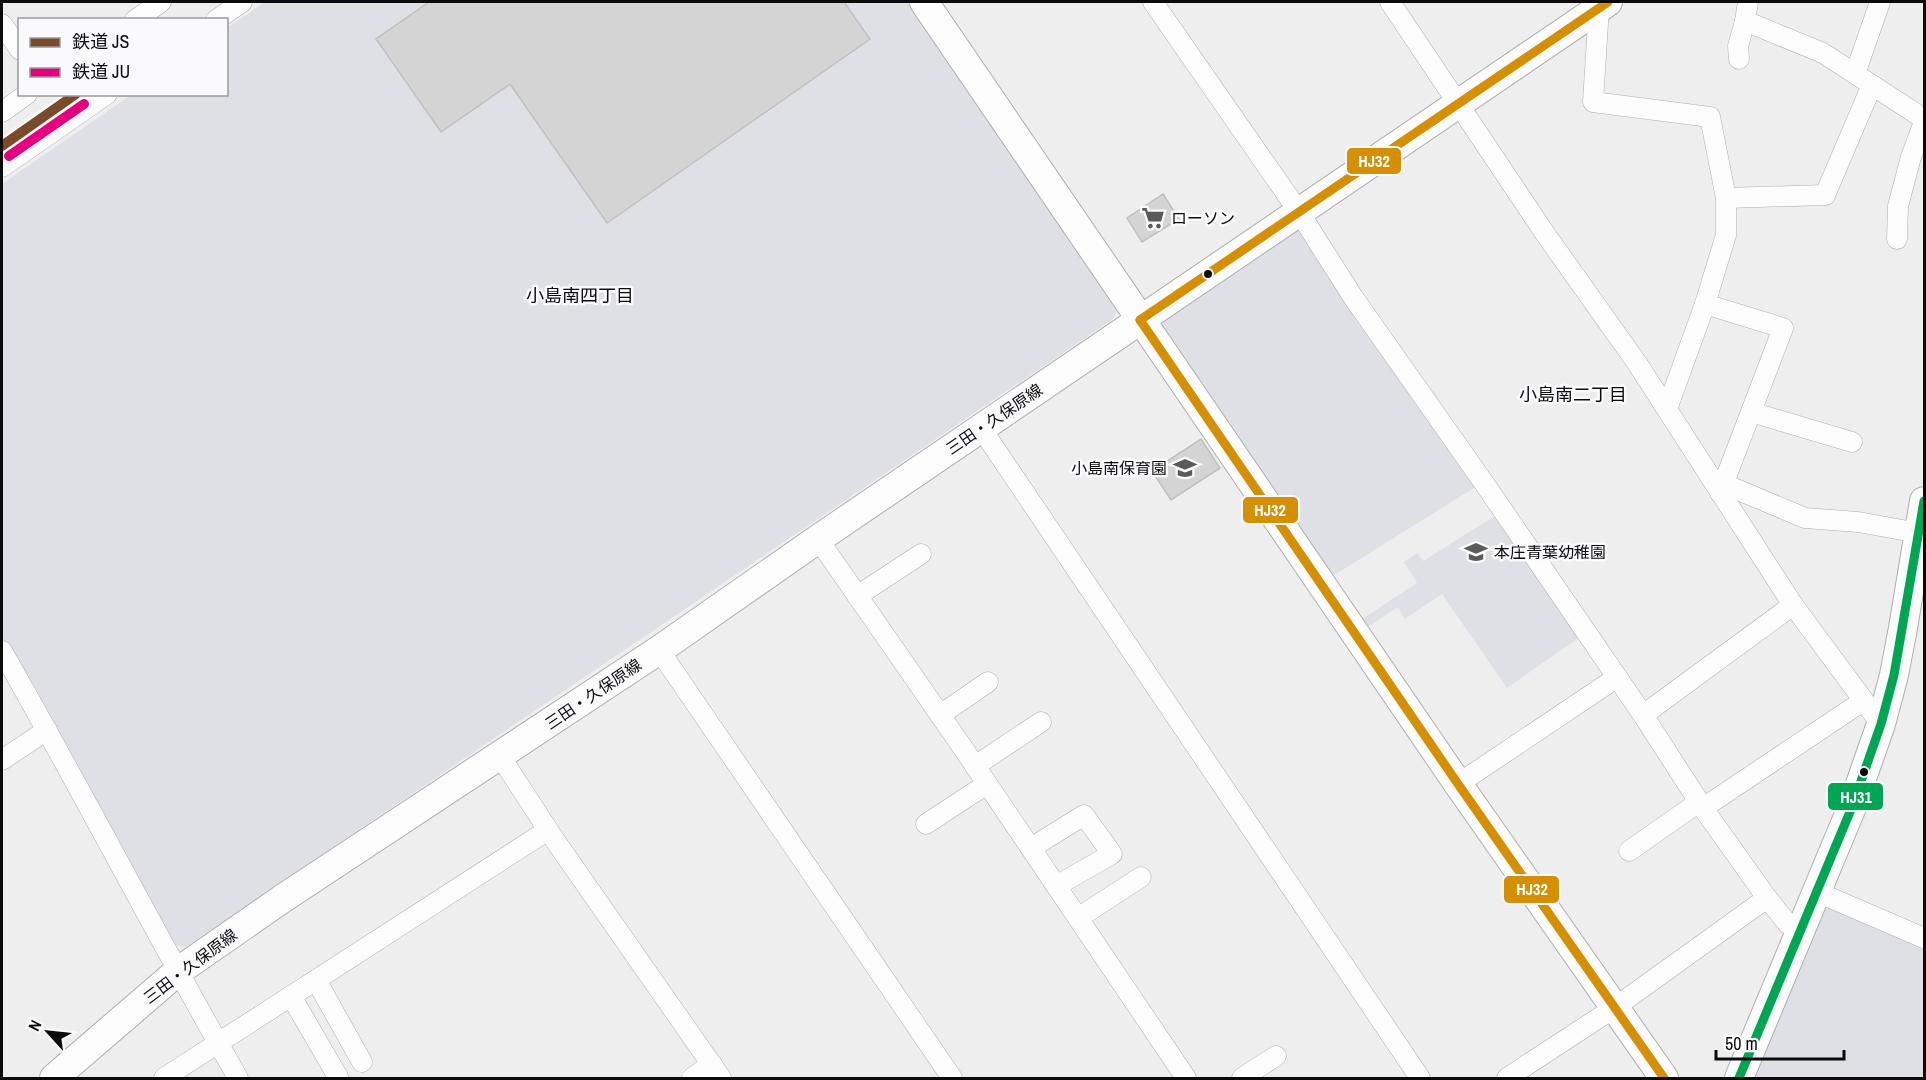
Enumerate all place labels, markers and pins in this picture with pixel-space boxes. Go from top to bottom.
supermarket icon: ローソン [1140,205,1166,231]
place label: ローソン [1171,207,1235,229]
unlabelled marker [1202,268,1214,280]
school or university icon: 小島南保育園 [1172,455,1198,481]
place label: 小島南保育園 [1071,457,1167,479]
school or university icon: 本庄青葉幼稚園 [1463,539,1489,565]
place label: 本庄青葉幼稚園 [1494,541,1606,563]
unlabelled marker [1858,766,1870,778]

